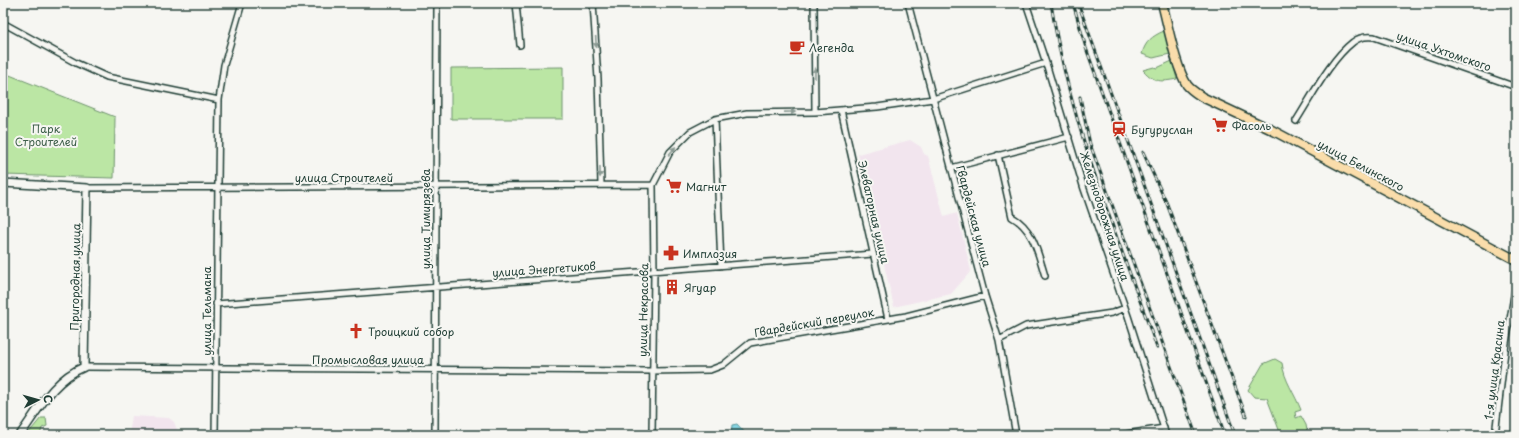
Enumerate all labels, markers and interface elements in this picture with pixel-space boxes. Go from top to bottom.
street label: улица Ухтомского [1394,27,1494,75]
one-way arrow [593,36,599,49]
cafe icon: Легенда [788,38,806,56]
place label: Легенда [809,39,854,56]
one-way arrow [812,66,818,79]
one-way arrow [784,109,796,116]
supermarket icon: Фасоль [1211,116,1229,134]
place label: Фасоль [1232,117,1272,134]
park label: Парк Строителей [15,120,77,150]
station icon: Бугуруслан [1110,120,1128,138]
place label: Бугуруслан [1131,121,1193,138]
street label: улица Белинского [1315,135,1407,195]
one-way arrow [668,146,677,156]
street label: Железнодорожная улица [1076,149,1134,283]
street label: Элеваторная улица [854,159,894,265]
street label: Гвардейская улица [952,163,996,269]
one-way arrow [597,166,603,179]
street label: улица Тимирязева [417,168,434,269]
street label: улица Строителей [295,169,393,186]
supermarket icon: Магнит [665,177,683,195]
place label: Магнит [686,178,727,195]
street label: Пригородная улица [66,223,84,331]
pharmacy icon: Имплозия [662,244,680,262]
place label: Имплозия [683,245,737,262]
street label: улица Энергетиков [492,257,596,281]
street label: улица Некрасова [634,263,652,357]
street label: улица Тельмана [198,266,215,356]
building icon: Ягуар [663,278,681,296]
place label: Ягуар [684,279,716,296]
street label: Гвардейский переулок [753,303,876,341]
street label: 1-я улица Красина [1479,319,1509,421]
church icon: Троицкий собор [347,322,365,340]
place label: Троицкий собор [368,323,454,340]
street label: Промысловая улица [312,351,424,368]
north arrow [18,380,58,420]
text: С [40,394,57,404]

